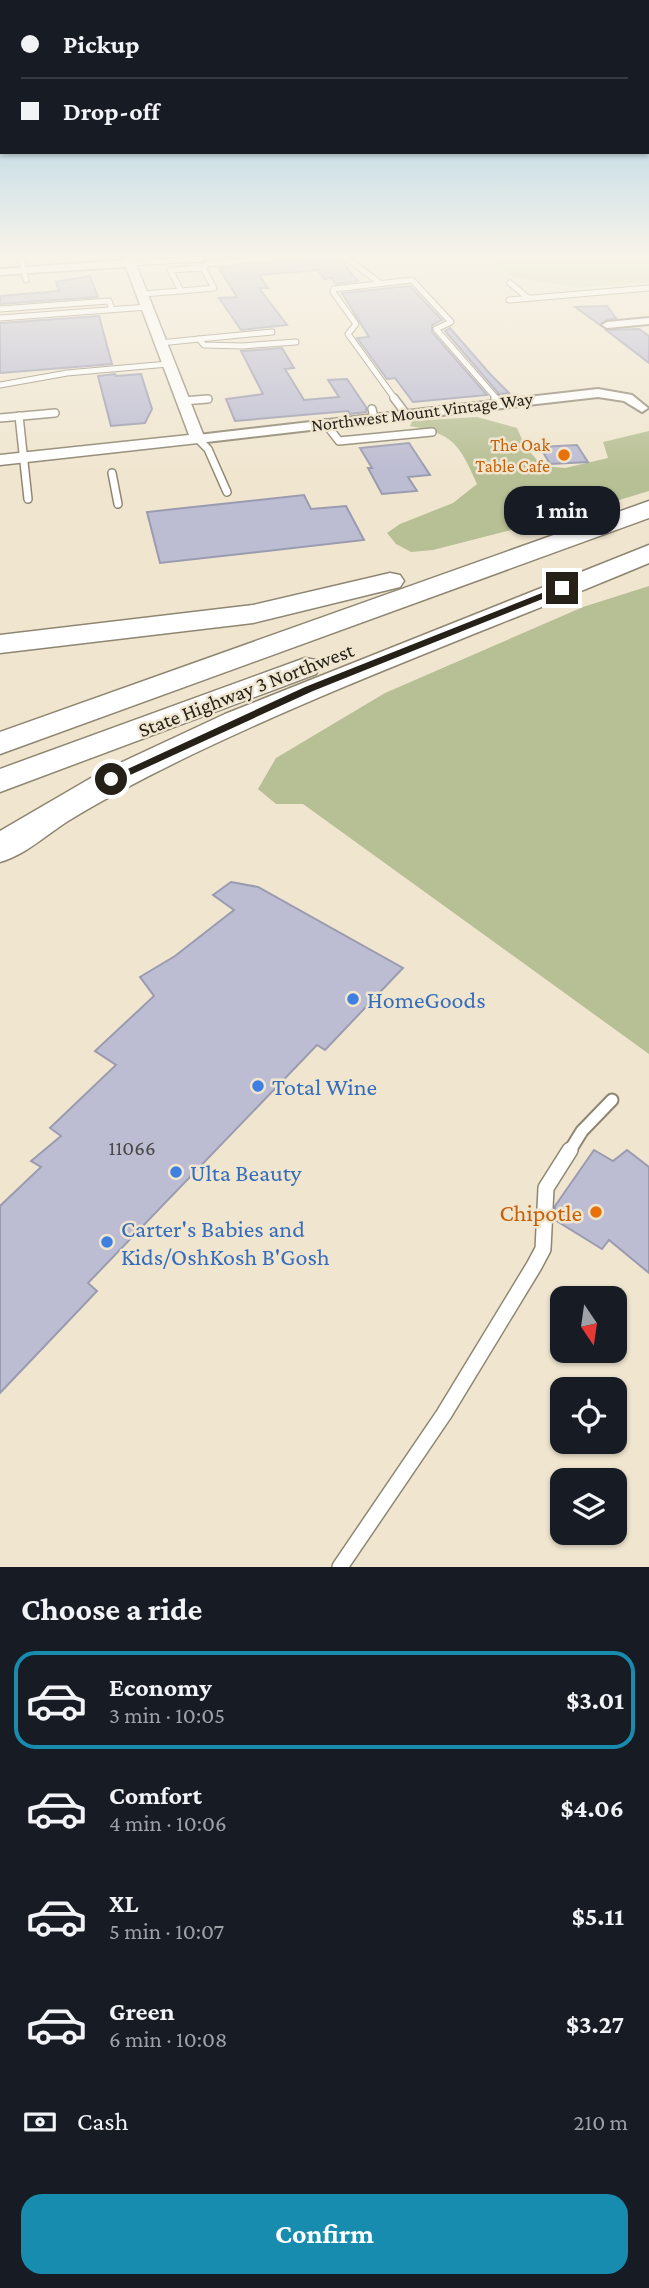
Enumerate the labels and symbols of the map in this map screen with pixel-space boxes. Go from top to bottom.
street label: Northwest Mount Vintage Way [310,388,535,436]
place label: The Oak Table Cafe [475,435,550,476]
marker: The Oak Table Cafe [556,447,572,463]
callout: 1 min [504,486,620,536]
route end [546,572,578,604]
street label: State Highway 3 Northwest [135,637,358,742]
route start [95,763,127,795]
place label: HomeGoods [367,986,486,1013]
marker: HomeGoods [345,991,361,1007]
place label: Total Wine [272,1073,377,1100]
marker: Total Wine [250,1078,266,1094]
house number: 11066 [108,1136,156,1160]
place label: Ulta Beauty [190,1159,303,1186]
marker: Ulta Beauty [168,1164,184,1180]
place label: Chipotle [499,1199,582,1226]
marker: Chipotle [588,1204,604,1220]
place label: Carter's Babies and Kids/OshKosh B'Gosh [121,1215,330,1270]
marker: Carter's Babies and Kids/OshKosh B'Gosh [99,1234,115,1250]
north arrow [550,1286,626,1363]

